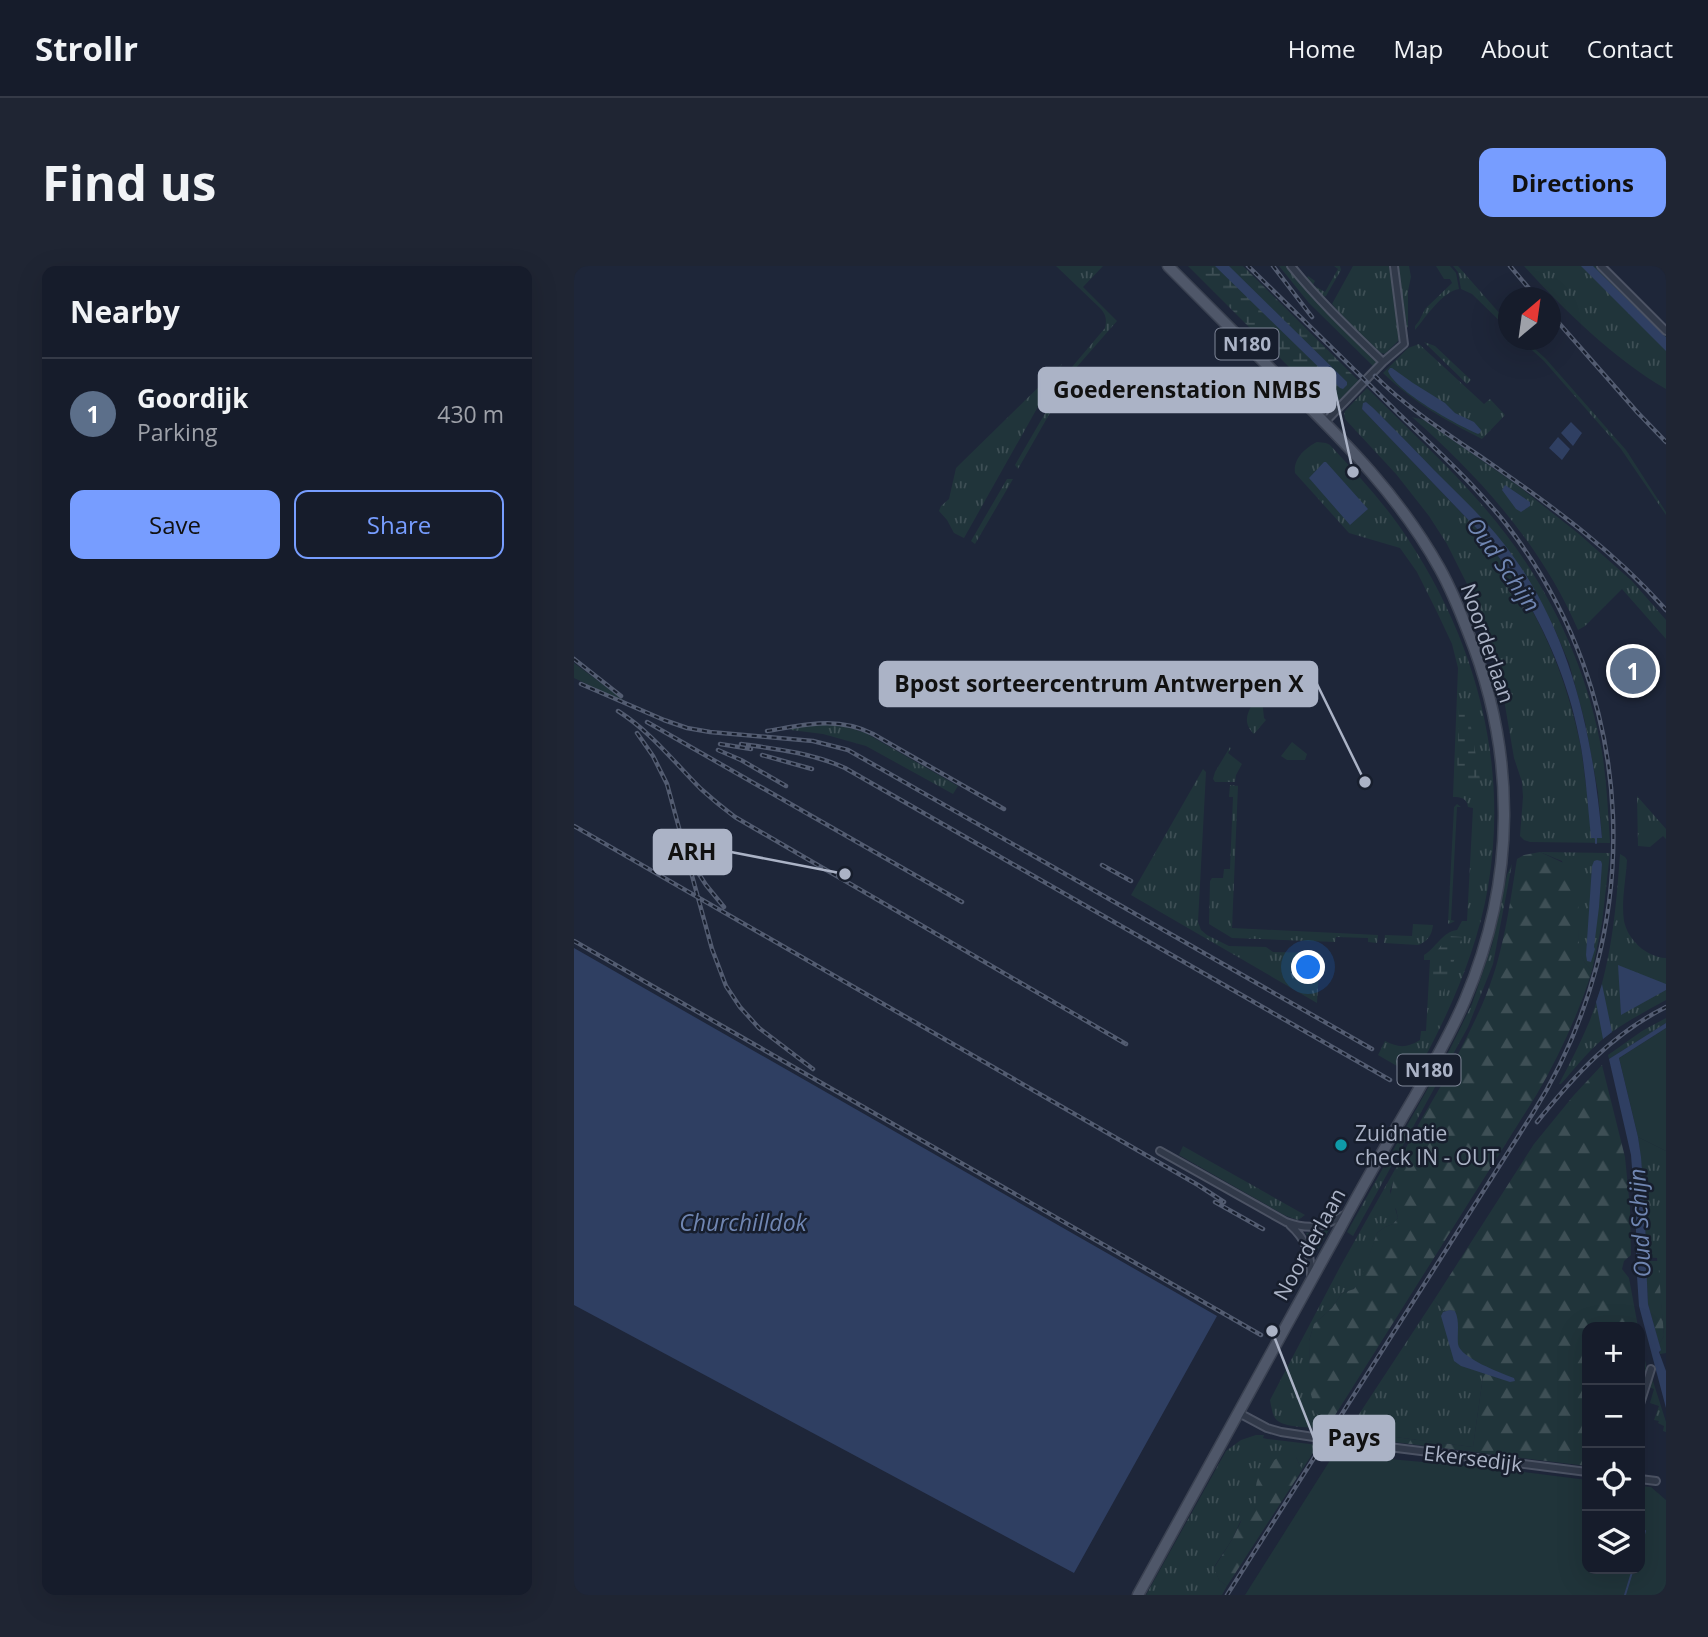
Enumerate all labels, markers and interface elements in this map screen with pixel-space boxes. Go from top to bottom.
text: Strollr [35,26,138,71]
text: Home [1288,32,1356,65]
text: Map [1394,32,1443,65]
text: About [1481,32,1549,65]
text: Contact [1587,32,1673,65]
button: Directions [1479,148,1666,217]
text: Find us [42,149,216,215]
north arrow [1498,287,1561,350]
text: Nearby [70,291,180,332]
road number: N180 [1216,328,1278,360]
callout: Goederenstation NMBS [1039,368,1335,412]
text: Goederenstation NMBS [1053,373,1321,405]
text: Goordijk [137,380,248,416]
text: 1 [86,398,100,430]
text: 430 m [437,398,504,430]
text: Parking [137,416,218,448]
button: Save [70,490,280,559]
button: Share [294,490,504,559]
water label: Oud Schijn [1460,510,1548,618]
street label: Noorderlaan [1455,580,1521,706]
pin: 1 [1610,645,1656,697]
callout: Bpost sorteercentrum Antwerpen X [880,662,1317,706]
text: Bpost sorteercentrum Antwerpen X [894,667,1304,699]
callout: ARH [654,830,731,874]
text: ARH [668,835,716,867]
your location [1291,950,1325,984]
road number: N180 [1398,1055,1460,1086]
place label: Zuidnatie check IN - OUT [1355,1119,1499,1171]
marker: Zuidnatie check IN - OUT [1333,1137,1349,1153]
water label: Oud Schijn [1620,1168,1658,1278]
street label: Noorderlaan [1267,1183,1351,1305]
water label: Churchilldok [679,1206,808,1238]
map controls [1582,1322,1645,1574]
button: + [1582,1322,1645,1385]
button: − [1582,1385,1645,1448]
callout: Pays [1314,1416,1394,1460]
text: Pays [1328,1421,1380,1453]
street label: Ekersedijk [1422,1438,1524,1478]
button: locate [1582,1448,1645,1511]
button: layers [1582,1511,1645,1574]

